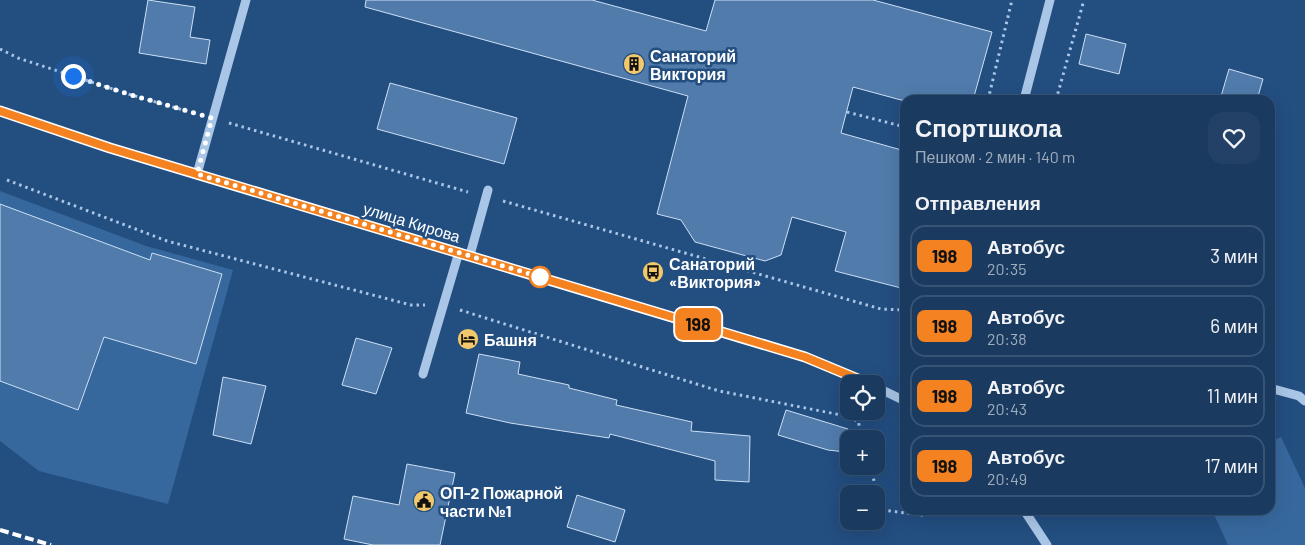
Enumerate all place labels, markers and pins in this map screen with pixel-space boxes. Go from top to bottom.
place label: Санаторий Виктория [650,46,736,83]
building icon: Санаторий Виктория [622,52,646,76]
place label: Санаторий «Виктория» [669,254,761,291]
bus stop icon: Санаторий «Виктория» [641,260,665,284]
unlabelled marker [529,266,551,288]
hotel icon: Башня [456,327,480,351]
place label: Башня [484,330,537,349]
place label: ОП-2 Пожарной части №1 [440,483,563,520]
public building icon: ОП-2 Пожарной части №1 [412,489,436,513]

